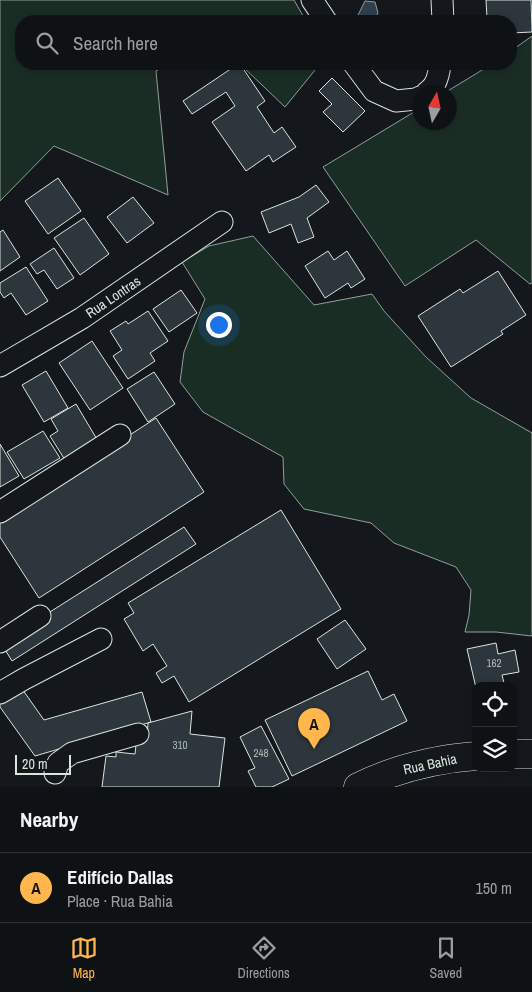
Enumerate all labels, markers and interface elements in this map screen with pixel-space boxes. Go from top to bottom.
search box [15,15,517,70]
icon: search [33,29,61,57]
text: Search here [73,30,158,56]
north arrow [412,85,457,130]
street label: Rua Lontras [82,272,144,322]
your location [206,312,232,338]
house number: 162 [486,656,502,670]
map controls [472,682,517,772]
button: locate [472,682,517,727]
pin: A [298,708,330,749]
button: layers [472,727,517,772]
house number: 310 [172,738,188,752]
house number: 248 [253,746,269,760]
street label: Rua Bahia [402,749,459,778]
scale bar [15,752,71,775]
text: 20 m [22,755,48,773]
text: Nearby [20,805,78,834]
text: Edifício Dallas [67,864,174,890]
text: A [31,877,41,899]
text: 150 m [476,877,512,899]
text: Place · Rua Bahia [67,890,173,912]
tab: Map [70,934,98,982]
tab: Directions [238,934,290,982]
tab: Saved [430,934,462,982]

